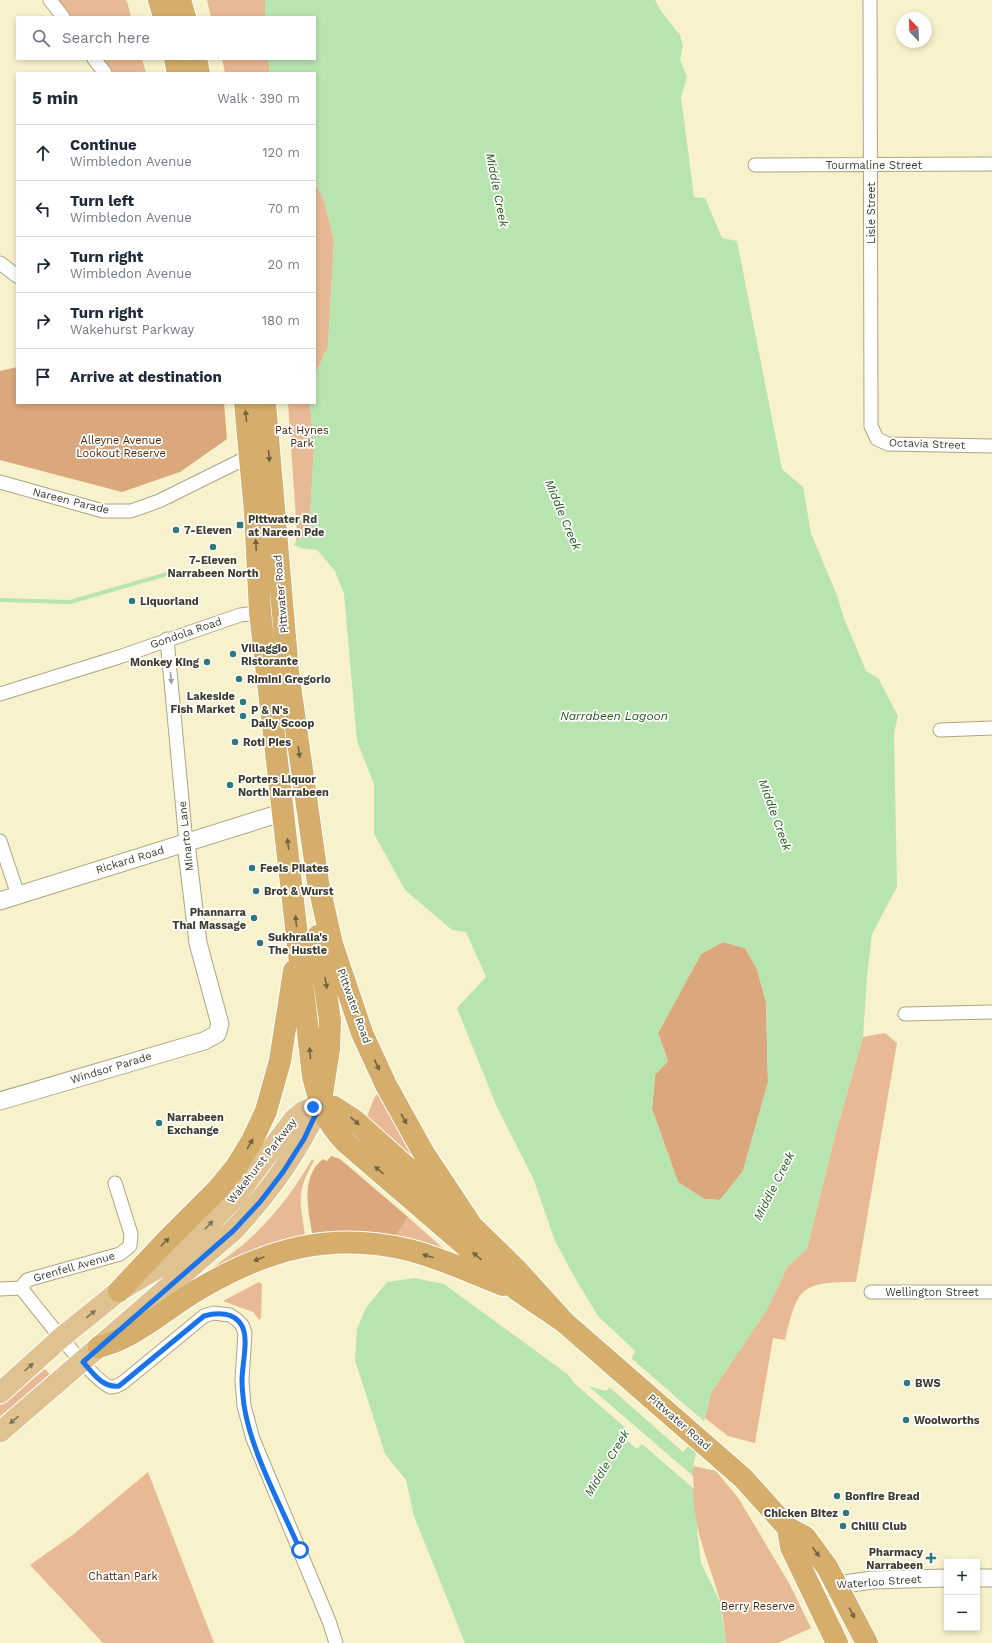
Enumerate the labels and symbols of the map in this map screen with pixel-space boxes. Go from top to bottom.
north arrow [896,12,932,48]
water label: Middle Creek [483,152,511,229]
street label: Tourmaline Street [826,159,923,172]
street label: Lisle Street [865,182,878,244]
one-way arrow [243,410,249,422]
park label: Pat Hynes Park [275,424,329,450]
park label: Alleyne Avenue Lookout Reserve [76,434,166,460]
street label: Octavia Street [889,436,966,452]
one-way arrow [266,450,273,462]
water label: Middle Creek [542,478,584,553]
street label: Nareen Parade [31,485,111,517]
place label: Pittwater Rd at Nareen Pde [248,513,324,539]
marker: Pittwater Rd at Nareen Pde [235,520,245,530]
place label: 7-Eleven [184,524,232,537]
marker: 7-Eleven [171,525,181,535]
one-way arrow [252,539,259,551]
marker: 7-Eleven Narrabeen North [208,542,218,552]
place label: 7-Eleven Narrabeen North [168,554,259,580]
street label: Pittwater Road [271,554,291,634]
place label: Liquorland [140,595,199,608]
marker: Liquorland [127,596,137,606]
street label: Gondola Road [149,615,223,651]
place label: Villaggio Ristorante [241,642,298,668]
marker: Villaggio Ristorante [228,649,238,659]
place label: Monkey King [130,656,200,669]
marker: Monkey King [202,657,212,667]
one-way arrow [167,672,174,684]
place label: Rimini Gregorio [247,673,331,686]
marker: Rimini Gregorio [234,674,244,684]
place label: Lakeside Fish Market [171,690,235,716]
marker: Lakeside Fish Market [238,697,248,707]
place label: P & N's Daily Scoop [251,704,314,730]
water label: Narrabeen Lagoon [560,709,668,723]
marker: P & N's Daily Scoop [238,711,248,721]
place label: Roti Pies [243,736,291,749]
marker: Roti Pies [230,737,240,747]
one-way arrow [296,746,302,758]
place label: Porters Liquor North Narrabeen [238,773,329,799]
water label: Middle Creek [756,777,795,853]
marker: Porters Liquor North Narrabeen [225,780,235,790]
street label: Minarto Lane [176,800,196,872]
one-way arrow [284,838,291,851]
street label: Rickard Road [94,843,166,877]
place label: Feels Pilates [260,862,329,875]
marker: Feels Pilates [247,863,257,873]
place label: Brot & Wurst [264,885,334,898]
marker: Brot & Wurst [251,886,261,896]
place label: Phannarra Thai Massage [172,906,247,932]
marker: Phannarra Thai Massage [249,913,259,923]
one-way arrow [293,915,299,927]
place label: Sukhralia's The Hustle [268,931,328,957]
marker: Sukhralia's The Hustle [255,938,265,948]
street label: Pittwater Road [334,967,374,1045]
one-way arrow [323,977,329,989]
one-way arrow [307,1047,314,1059]
street label: Windsor Parade [69,1049,153,1087]
one-way arrow [374,1060,380,1071]
route end [304,1098,322,1116]
place label: Narrabeen Exchange [167,1111,224,1137]
one-way arrow [401,1113,407,1125]
street label: Wakehurst Parkway [225,1115,300,1206]
one-way arrow [349,1117,360,1126]
marker: Narrabeen Exchange [154,1118,164,1128]
one-way arrow [246,1138,253,1150]
water label: Middle Creek [751,1149,797,1223]
one-way arrow [373,1166,384,1175]
one-way arrow [204,1220,214,1230]
one-way arrow [160,1237,170,1247]
street label: Grenfell Avenue [32,1249,116,1285]
one-way arrow [471,1251,482,1260]
one-way arrow [422,1253,434,1259]
one-way arrow [252,1257,264,1263]
street label: Wellington Street [885,1286,979,1299]
one-way arrow [85,1309,96,1318]
one-way arrow [24,1362,34,1372]
place label: BWS [915,1377,941,1390]
marker: BWS [902,1378,912,1388]
street label: Pittwater Road [645,1391,713,1453]
place label: Woolworths [914,1414,980,1427]
marker: Woolworths [901,1415,911,1425]
one-way arrow [8,1416,19,1425]
water label: Middle Creek [582,1427,633,1499]
place label: Bonfire Bread [845,1490,920,1503]
marker: Bonfire Bread [832,1491,842,1501]
place label: Chicken Bitez [764,1507,838,1520]
marker: Chicken Bitez [841,1508,851,1518]
place label: Chilli Club [851,1520,907,1533]
marker: Chilli Club [838,1521,848,1531]
route start [291,1541,309,1559]
place label: Pharmacy Narrabeen [866,1546,924,1572]
one-way arrow [812,1547,820,1558]
marker: Pharmacy Narrabeen [926,1553,936,1563]
park label: Chattan Park [88,1570,158,1583]
street label: Waterloo Street [836,1573,922,1591]
park label: Berry Reserve [721,1600,795,1613]
one-way arrow [849,1607,856,1619]

